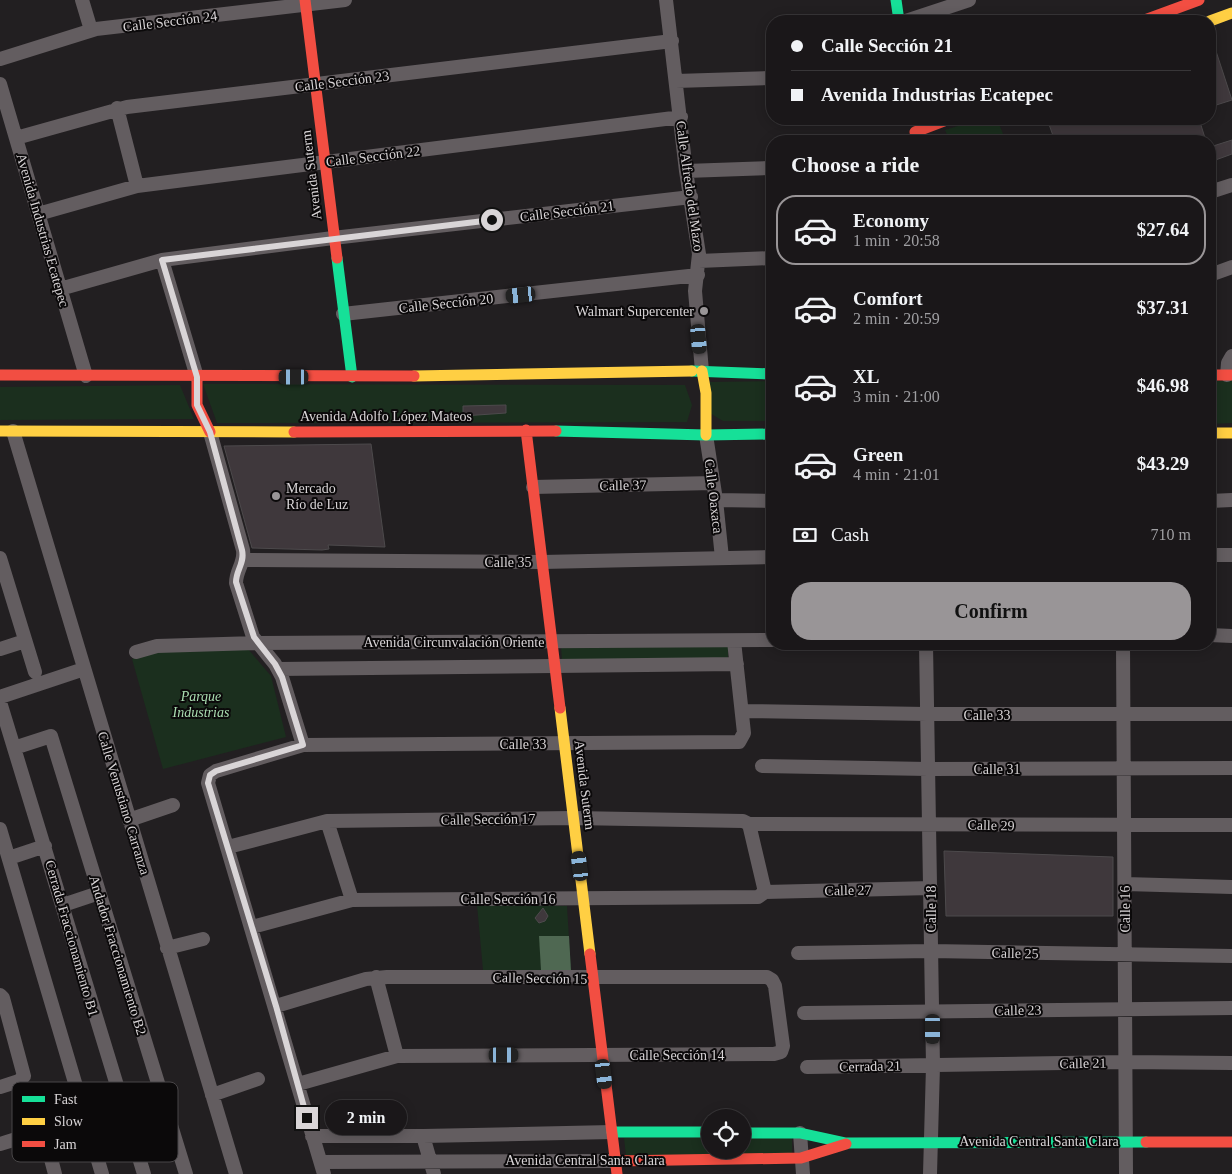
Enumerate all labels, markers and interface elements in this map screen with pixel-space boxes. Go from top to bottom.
street label: Calle Sección 24 [122,8,218,35]
text: Calle Sección 21 [821,35,953,56]
street label: Calle Sección 23 [294,68,390,95]
text: Avenida Industrias Ecatepec [821,84,1053,105]
street label: Calle Alfredo del Mazo [673,120,706,252]
street label: Avenida Suterm [299,129,324,221]
street label: Calle Sección 22 [325,143,421,170]
street label: Avenida Industrias Ecatepec [13,152,72,309]
text: Choose a ride [791,152,919,177]
street label: Calle Sección 21 [519,198,615,225]
icon: car [793,208,838,253]
route start [481,209,503,231]
text: Economy [853,210,929,231]
text: $27.64 [1137,219,1189,240]
text: 1 min · 20:58 [853,232,940,249]
car [505,286,536,304]
icon: car [793,286,838,331]
text: Comfort [853,288,923,309]
street label: Calle Sección 20 [398,291,494,316]
text: $37.31 [1137,297,1189,318]
place label: Walmart Supercenter [576,304,694,319]
marker: Walmart Supercenter [698,305,710,317]
text: 2 min · 20:59 [853,310,940,327]
car [690,323,707,355]
icon: car [793,364,838,409]
text: XL [853,366,879,387]
car [279,370,309,385]
text: $46.98 [1137,375,1189,396]
text: 3 min · 21:00 [853,388,940,405]
street label: Avenida Adolfo López Mateos [300,409,472,424]
icon: car [793,442,838,487]
text: Green [853,444,903,465]
text: $43.29 [1137,453,1189,474]
street label: Calle Oaxaca [701,458,726,535]
text: 4 min · 21:01 [853,466,940,483]
street label: Calle 37 [599,478,647,493]
place label: Mercado Río de Luz [286,481,348,512]
marker: Mercado Río de Luz [270,490,282,502]
icon: cash [791,521,819,549]
text: Cash [831,524,869,545]
text: 710 m [1151,526,1191,543]
street label: Calle 35 [484,555,532,570]
button: Confirm [791,582,1191,640]
street label: Avenida Circunvalación Oriente [364,635,544,650]
park label: Parque Industrias [172,689,230,720]
street label: Calle 33 [963,708,1011,723]
street label: Calle Venustiano Carranza [95,730,153,877]
street label: Calle 33 [499,737,547,752]
street label: Avenida Suterm [572,739,597,831]
street label: Calle 31 [973,762,1021,777]
street label: Calle Sección 17 [440,811,536,828]
street label: Calle 29 [967,818,1015,833]
car [570,850,589,882]
street label: Cerrada Fraccionamiento B1 [42,858,101,1018]
street label: Andador Fraccionamiento B2 [86,873,149,1037]
street label: Calle 27 [824,883,872,898]
street label: Calle 18 [924,885,939,933]
street label: Calle 16 [1118,885,1133,933]
street label: Calle Sección 16 [461,892,555,907]
street label: Calle 25 [991,946,1039,961]
street label: Calle Sección 15 [492,970,588,987]
street label: Calle 23 [994,1003,1042,1018]
car [925,1014,940,1044]
car [489,1048,519,1063]
street label: Calle Sección 14 [630,1048,724,1063]
street label: Calle 21 [1059,1056,1107,1071]
car [594,1058,613,1090]
street label: Cerrada 21 [839,1058,901,1075]
legend [12,1082,178,1162]
text: Fast [54,1092,77,1107]
callout: 2 min [324,1100,407,1136]
route end [296,1107,318,1129]
text: 2 min [347,1109,385,1126]
map controls [701,1109,751,1159]
button: locate [701,1109,751,1159]
text: Slow [54,1114,84,1129]
street label: Avenida Central Santa Clara [959,1134,1120,1149]
text: Jam [54,1137,77,1152]
street label: Avenida Central Santa Clara [505,1153,666,1168]

